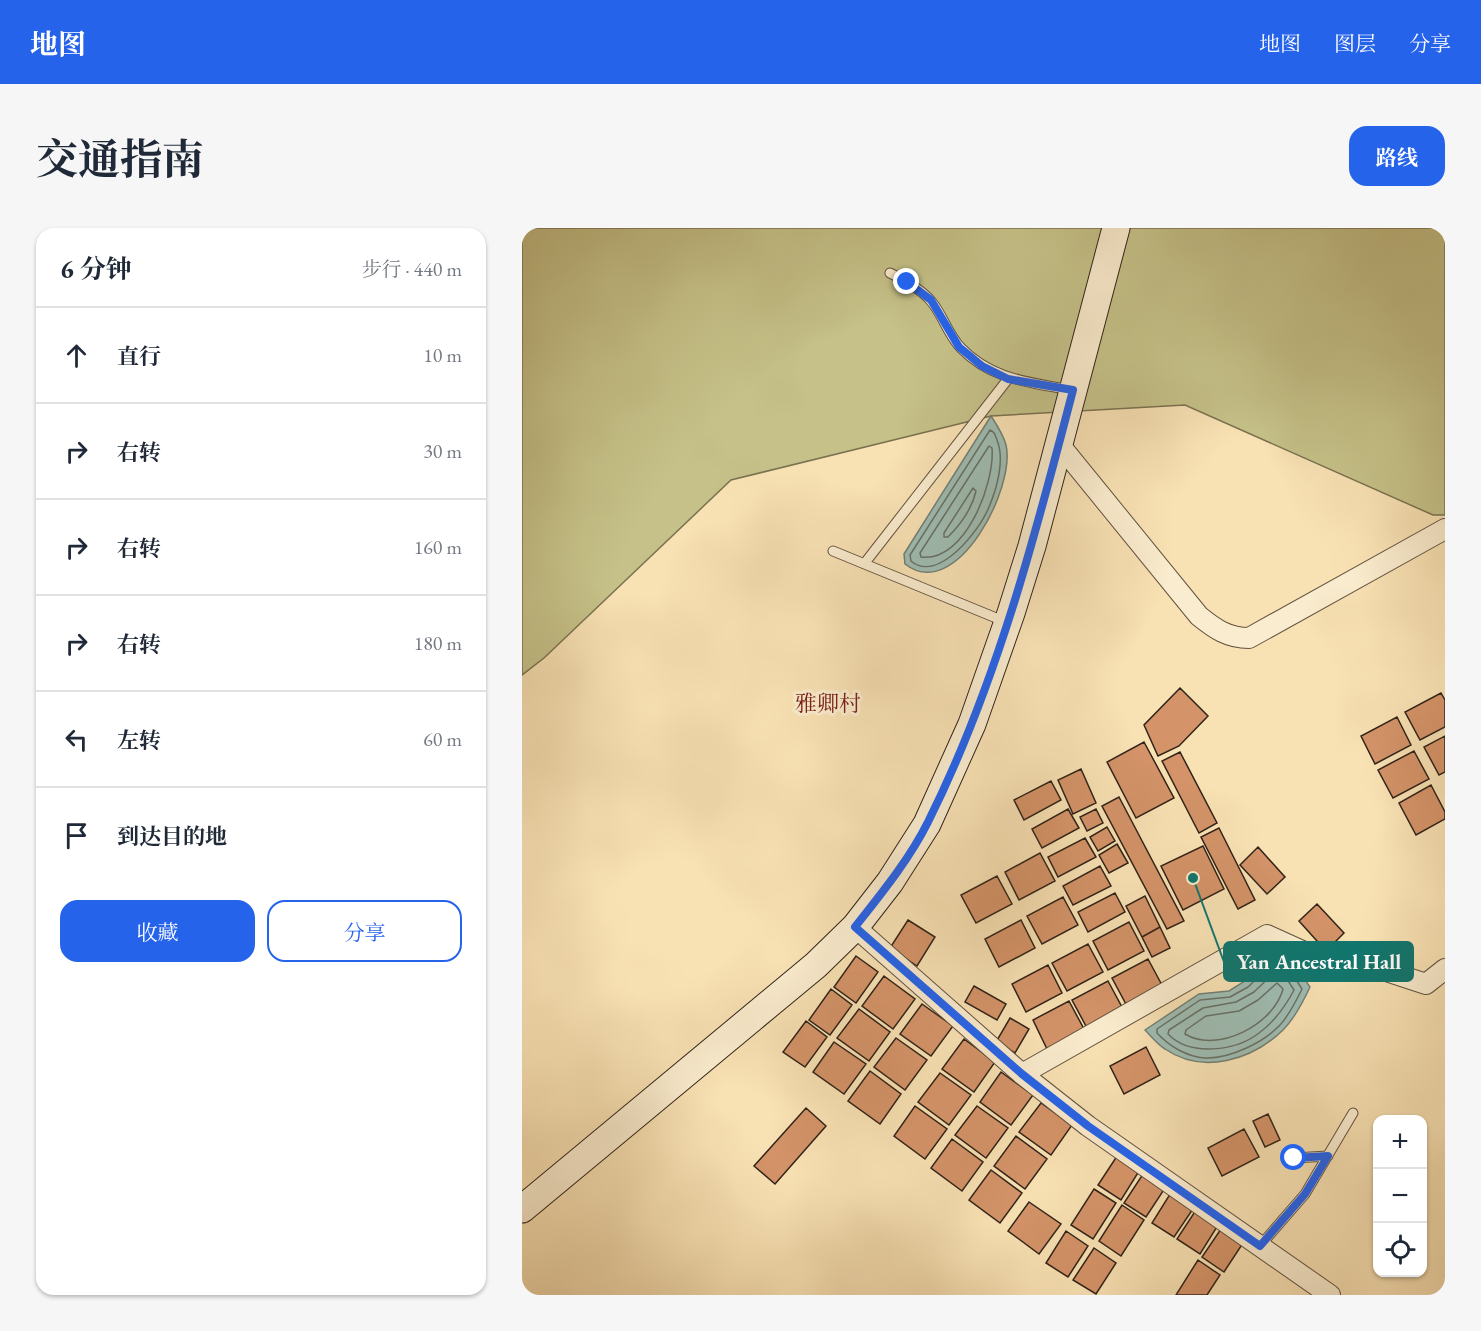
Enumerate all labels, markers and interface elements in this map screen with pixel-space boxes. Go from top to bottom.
text: 地图 [30,26,86,62]
text: 地图 [1259,30,1301,57]
text: 图层 [1334,30,1376,57]
text: 分享 [1409,30,1451,57]
button: 路线 [1349,126,1445,186]
text: 交通指南 [36,132,204,187]
text: 6 分钟 [60,252,132,286]
text: 步行 · 440 m [362,256,462,282]
route end [893,268,919,294]
icon: ahead [60,339,93,372]
text: 直行 [117,342,161,371]
text: 10 m [423,342,462,368]
icon: right [60,435,93,468]
text: 右转 [117,438,161,467]
text: 30 m [423,438,462,464]
icon: right [60,531,93,564]
text: 右转 [117,534,161,563]
text: 160 m [414,534,462,560]
icon: right [60,627,93,660]
text: 右转 [117,630,161,659]
text: 180 m [414,630,462,656]
district label: 雅卿村 [795,689,861,718]
icon: left [60,723,93,756]
text: 左转 [117,726,161,755]
text: 60 m [423,726,462,752]
icon: arrive [60,819,93,852]
text: 到达目的地 [117,822,227,851]
button: 收藏 [60,900,255,962]
button: 分享 [267,900,462,962]
callout: Yan Ancestral Hall [1224,942,1413,981]
text: Yan Ancestral Hall [1237,948,1401,975]
map controls [1373,1115,1427,1277]
button: + [1373,1115,1427,1169]
route start [1280,1144,1306,1170]
button: − [1373,1169,1427,1223]
button: locate [1373,1223,1427,1277]

